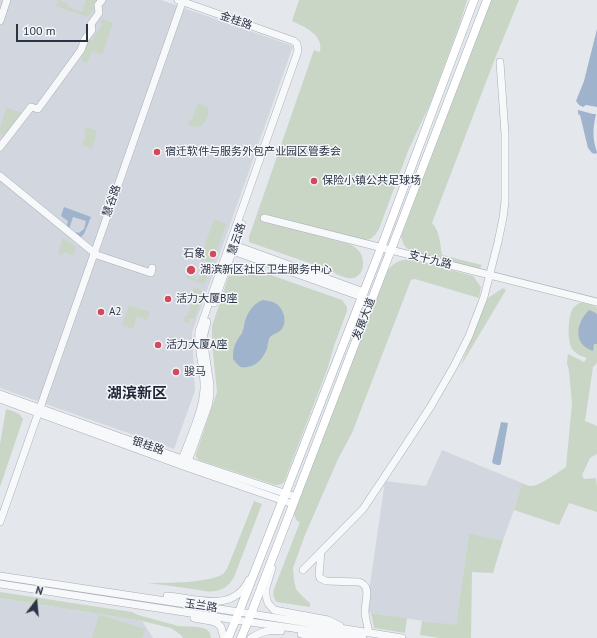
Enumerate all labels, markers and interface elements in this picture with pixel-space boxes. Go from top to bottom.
street label: 金桂路 [218,9,254,33]
scale bar [18,16,90,42]
text: 100 m [23,23,56,38]
place label: 宿迁软件与服务外包产业园区管委会 [165,145,341,159]
marker: 宿迁软件与服务外包产业园区管委会 [152,147,162,157]
place label: 保险小镇公共足球场 [322,174,421,188]
marker: 保险小镇公共足球场 [309,176,319,186]
street label: 慧谷路 [100,183,124,219]
street label: 慧云路 [225,221,249,257]
place label: 石象 [183,247,205,261]
street label: 支十九路 [407,248,453,272]
marker: 石象 [208,249,218,259]
place label: 湖滨新区社区卫生服务中心 [200,263,332,277]
marker: 湖滨新区社区卫生服务中心 [185,264,197,276]
place label: 活力大厦B座 [176,292,237,306]
marker: 活力大厦B座 [163,294,173,304]
street label: 发展大道 [350,296,378,342]
place label: A2 [109,305,121,319]
marker: A2 [96,307,106,317]
place label: 活力大厦A座 [166,338,227,352]
marker: 活力大厦A座 [153,340,163,350]
place label: 骏马 [184,365,206,379]
marker: 骏马 [171,367,181,377]
district label: 湖滨新区 [107,385,167,403]
street label: 银桂路 [130,434,166,458]
north arrow [16,582,56,622]
text: N [34,583,45,598]
street label: 玉兰路 [184,597,218,615]

